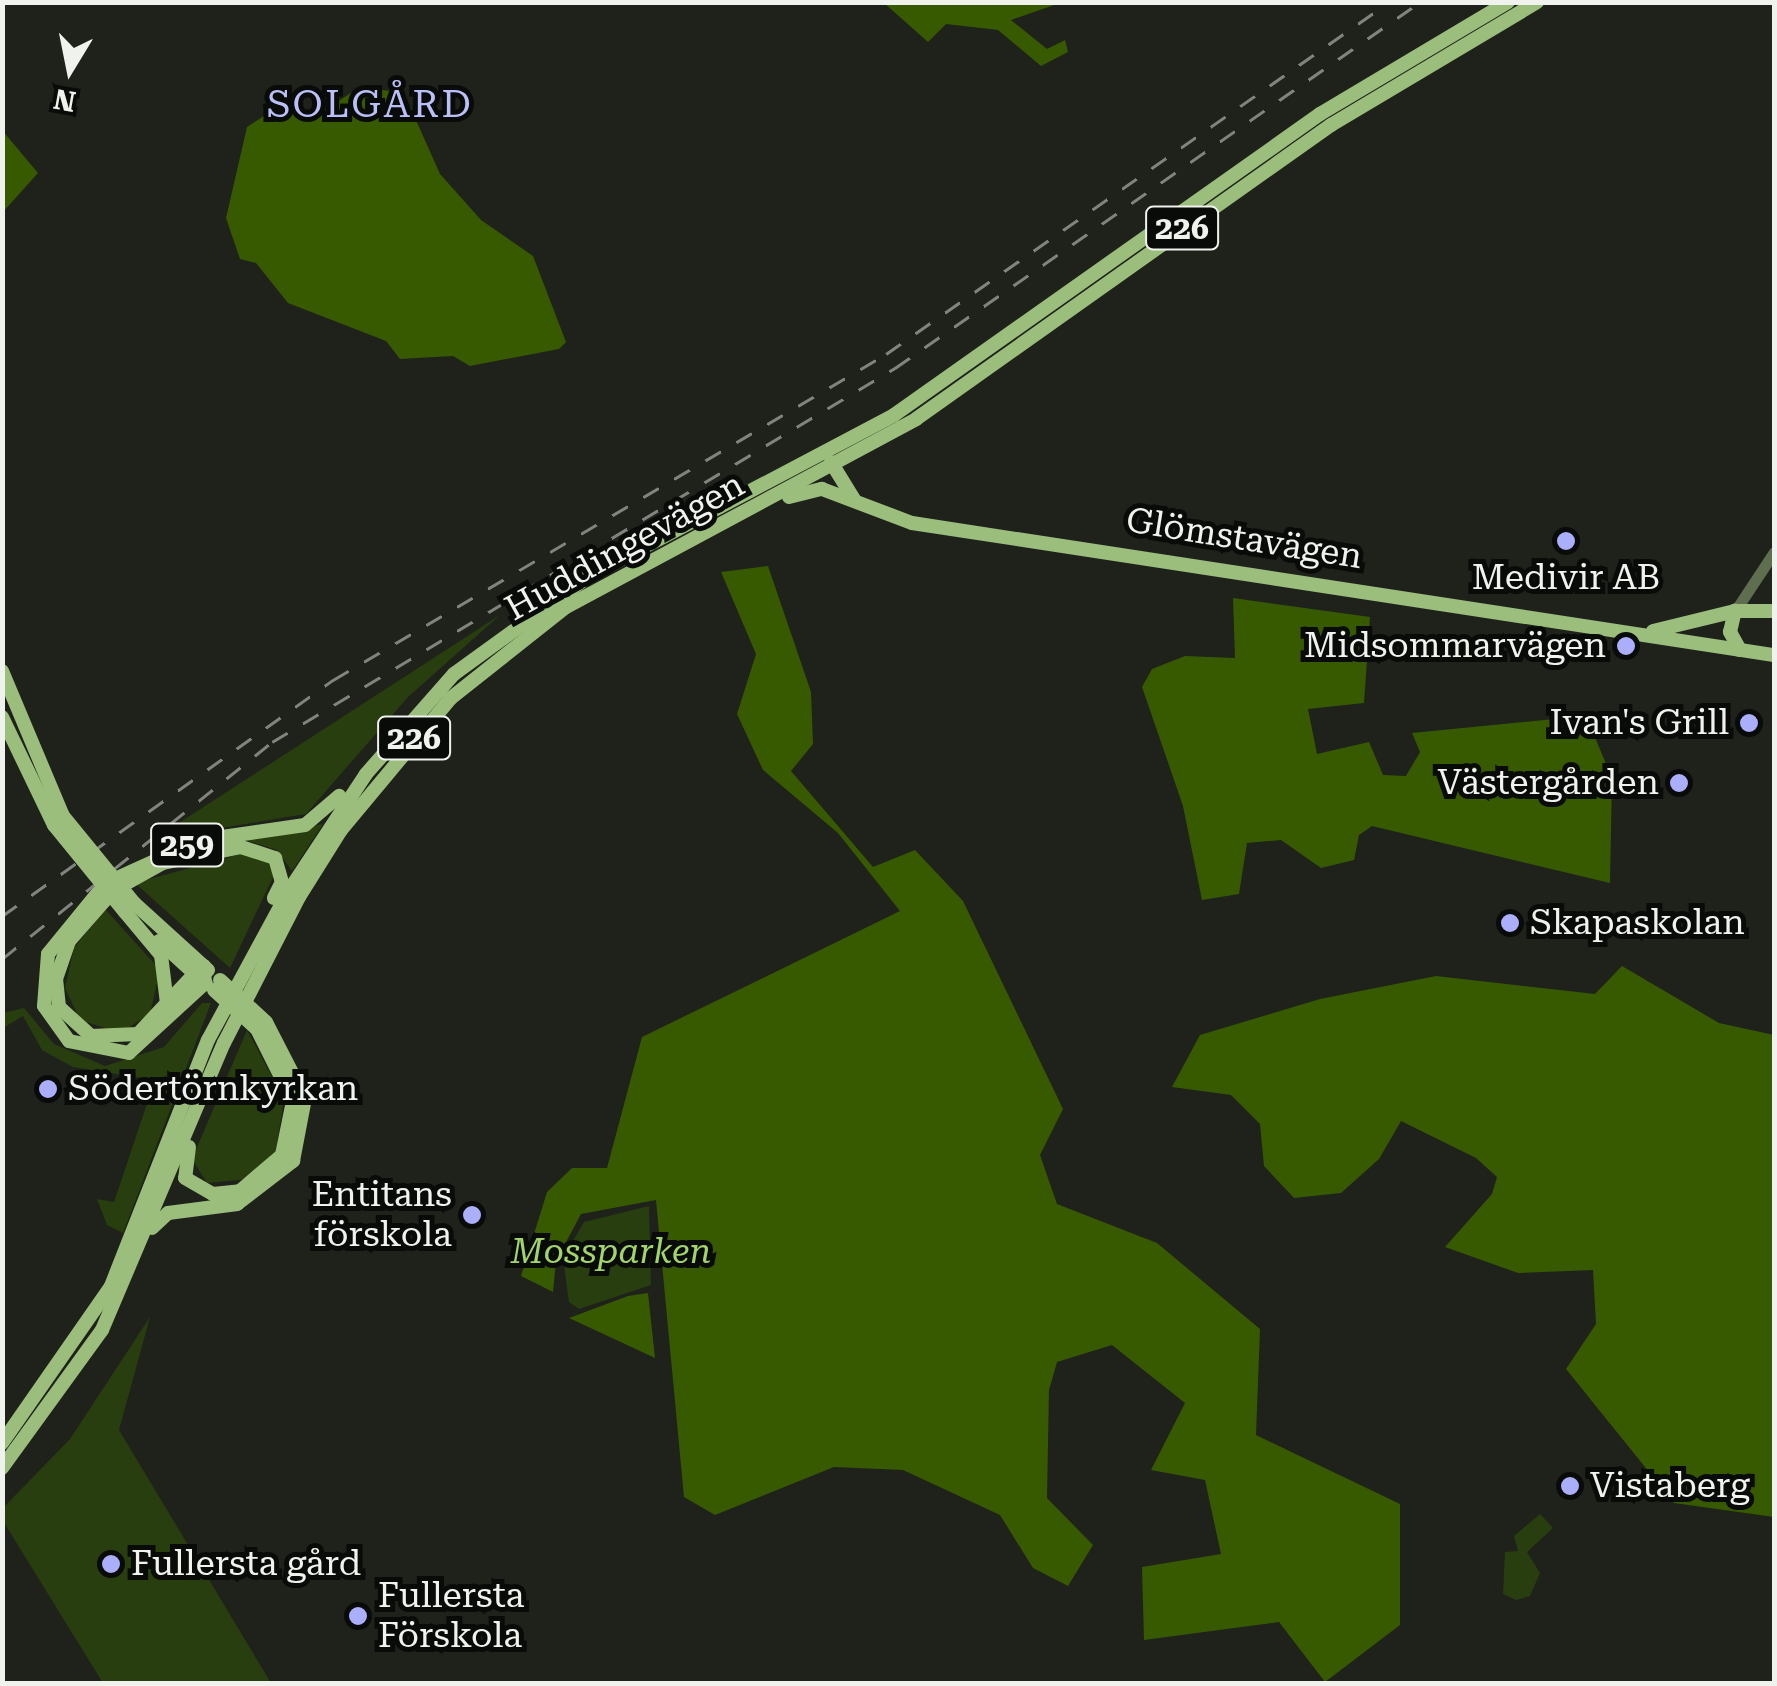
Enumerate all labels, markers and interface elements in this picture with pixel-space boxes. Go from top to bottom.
north arrow [20,20,120,120]
text: N [51,82,78,118]
district label: SOLGÅRD [267,82,473,128]
road number: 226 [1144,201,1220,255]
street label: Huddingevägen [498,464,752,630]
street label: Glömstavägen [1123,500,1365,578]
marker: Medivir AB [1555,530,1577,552]
place label: Medivir AB [1472,557,1660,599]
place label: Midsommarvägen [1304,625,1606,667]
marker: Midsommarvägen [1615,635,1637,657]
place label: Ivan's Grill [1550,702,1729,744]
road number: 226 [376,711,452,765]
marker: Ivan's Grill [1738,712,1760,734]
place label: Västergården [1437,762,1659,804]
marker: Västergården [1668,772,1690,794]
road number: 259 [150,818,224,872]
place label: Skapaskolan [1530,902,1745,944]
marker: Skapaskolan [1499,912,1521,934]
place label: Södertörnkyrkan [68,1068,358,1110]
marker: Södertörnkyrkan [37,1078,59,1100]
place label: Entitans förskola [312,1174,452,1256]
marker: Entitans förskola [461,1204,483,1226]
park label: Mossparken [511,1231,711,1273]
place label: Vistaberg [1590,1465,1750,1507]
marker: Vistaberg [1559,1475,1581,1497]
place label: Fullersta gård [131,1543,361,1585]
marker: Fullersta gård [100,1553,122,1575]
place label: Fullersta Förskola [378,1575,525,1657]
marker: Fullersta Förskola [347,1605,369,1627]

